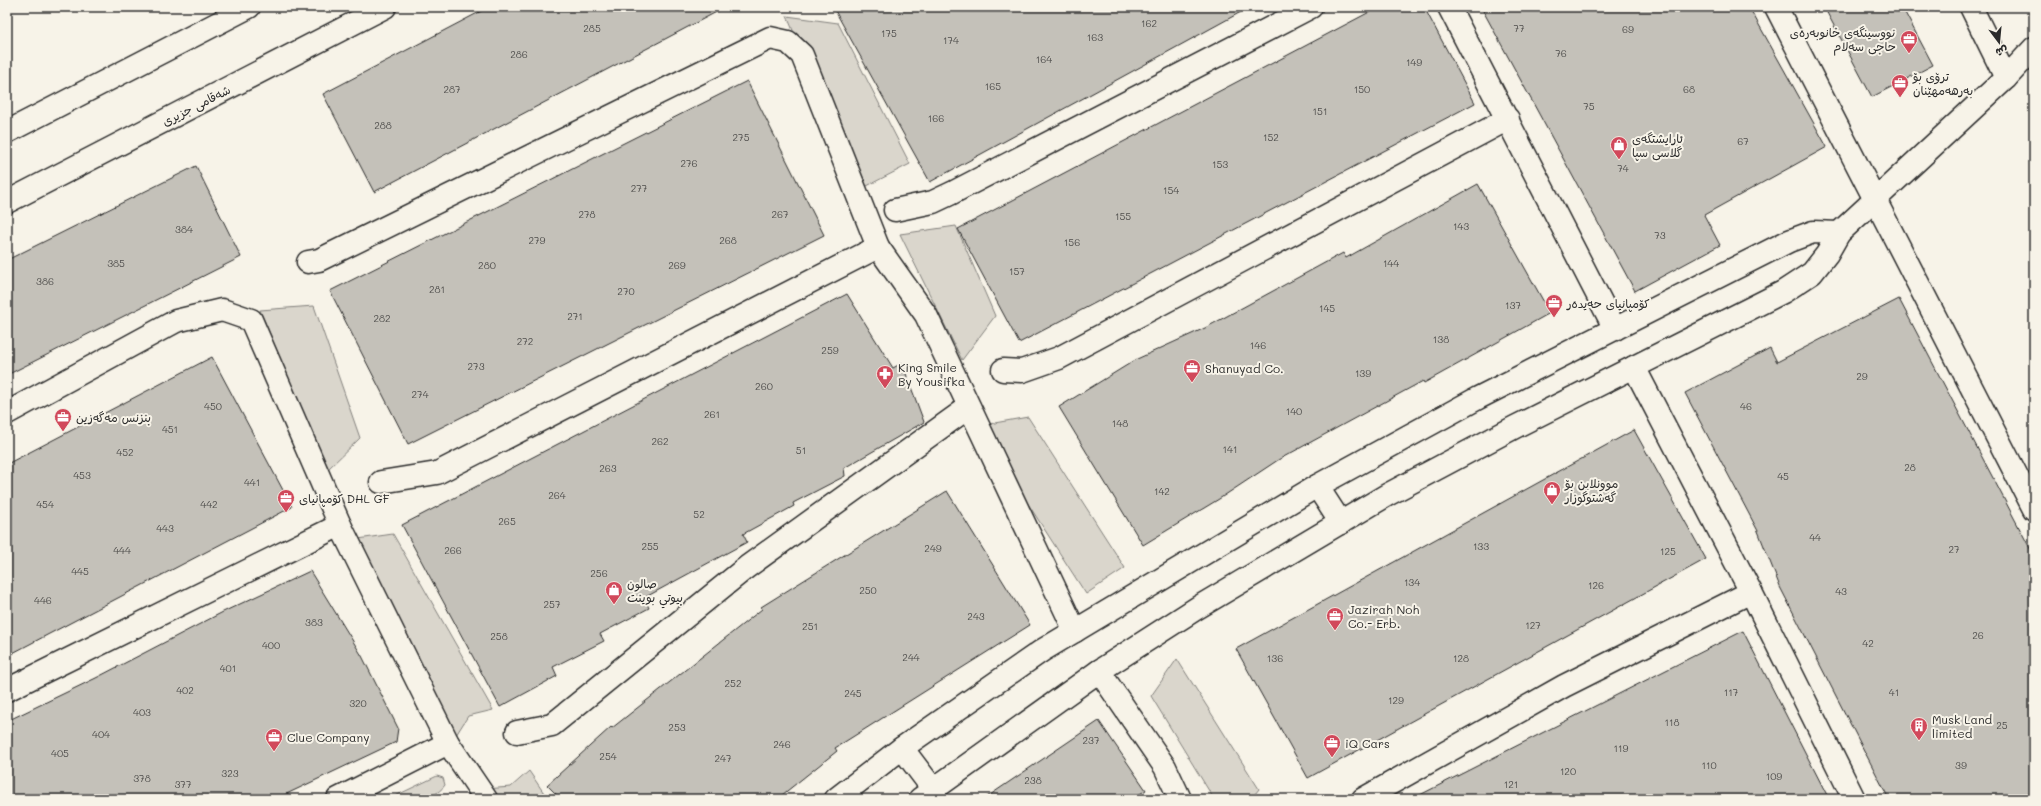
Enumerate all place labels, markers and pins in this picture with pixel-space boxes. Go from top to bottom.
place label: نووسینگەی خانوبەرەی حاجی سەلام [1790,24,1896,56]
office icon: نووسینگەی خانوبەرەی حاجی سەلام [1899,29,1919,54]
place label: ترۆی بۆ بەرهەمهێنان [1912,68,1973,99]
office icon: ترۆی بۆ بەرهەمهێنان [1890,73,1910,98]
place label: ئارایشتگەی گلاسی سپا [1632,130,1683,161]
shop icon: ئارایشتگەی گلاسی سپا [1609,135,1629,160]
office icon: کۆمپانیای حەیدەر [1544,293,1564,318]
place label: کۆمپانیای حەیدەر [1566,295,1650,312]
office icon: Shanuyad Co. [1182,358,1202,383]
place label: King Smile By Yousifka [898,359,965,389]
place label: Shanuyad Co. [1205,360,1284,376]
pharmacy icon: King Smile By Yousifka [875,364,895,389]
office icon: بنزنس مەگەزین [53,407,73,432]
place label: بنزنس مەگەزین [76,409,151,426]
place label: موونلاین بۆ گەشتوگوزار [1564,475,1618,506]
shop icon: موونلاین بۆ گەشتوگوزار [1542,480,1562,505]
office icon: کۆمپانیای DHL GF [276,488,296,513]
place label: کۆمپانیای DHL GF [299,490,390,507]
place label: صالون بيوتي بوينت [627,575,683,609]
shop icon: صالون بيوتي بوينت [604,580,624,605]
place label: Jazirah Noh Co.- Erb. [1348,601,1419,631]
office icon: Jazirah Noh Co.- Erb. [1325,606,1345,631]
place label: Musk Land limited [1932,711,1993,741]
building icon: Musk Land limited [1909,716,1929,741]
office icon: Clue Company [264,727,284,752]
place label: Clue Company [287,729,369,745]
office icon: iQ Cars [1322,733,1342,758]
place label: iQ Cars [1345,735,1390,751]

